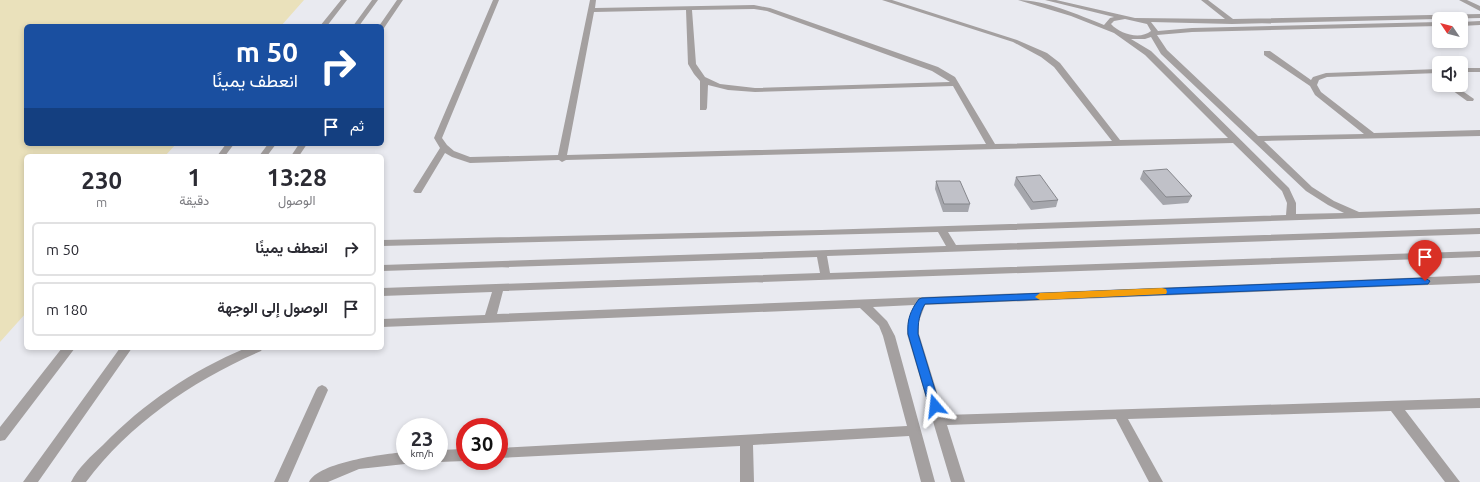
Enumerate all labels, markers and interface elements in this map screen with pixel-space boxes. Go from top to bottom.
north arrow [1432,12,1468,48]
map controls [1432,12,1468,92]
text: 50 m [236,36,298,67]
icon: right [312,40,364,92]
button: sound [1432,56,1468,92]
text: انعطف يمينًا [212,70,298,90]
icon: arrive [320,116,342,138]
text: ثم [350,117,364,134]
text: 1 [188,164,201,191]
text: 13:28 [267,164,327,191]
text: 230 [81,167,122,194]
text: دقيقة [179,193,209,207]
text: الوصول [278,193,315,207]
text: m [96,195,107,209]
icon: right [340,238,362,260]
text: انعطف يمينًا [255,239,328,256]
pin [1408,240,1442,281]
text: 50 m [46,241,79,258]
icon: arrive [1414,246,1436,268]
icon: arrive [340,298,362,320]
text: الوصول إلى الوجهة [217,299,328,316]
text: 180 m [46,301,88,318]
position arrow [914,385,956,427]
speed limit sign: 30 [456,418,508,470]
text: 23 [411,427,433,450]
text: km/h [410,448,434,459]

